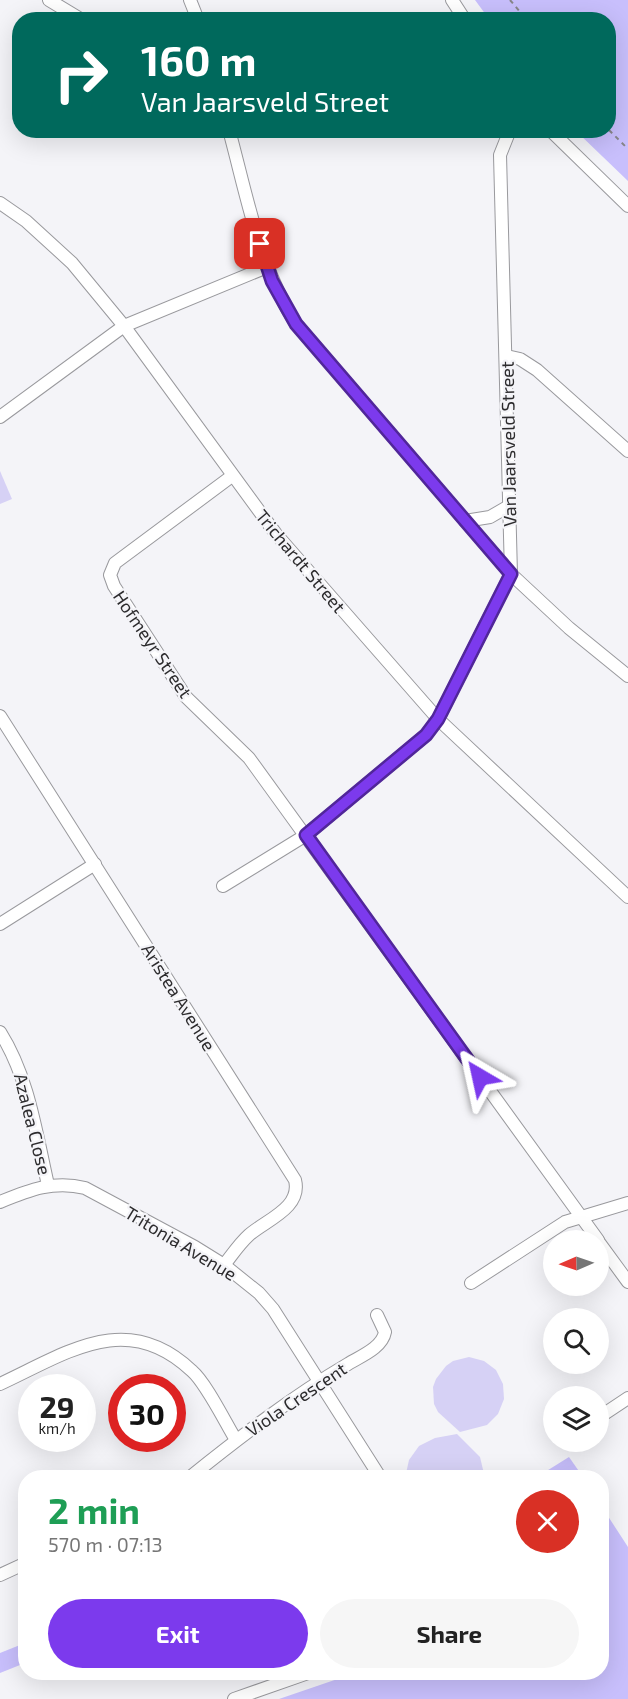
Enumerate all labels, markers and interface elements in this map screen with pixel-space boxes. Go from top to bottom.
text: 160 m [141,34,257,84]
icon: right [42,36,120,114]
text: Van Jaarsveld Street [141,85,389,117]
pin [234,218,285,269]
icon: arrive [243,227,276,260]
street label: Van Jaarsveld Street [496,361,520,527]
street label: Trichardt Street [251,505,351,617]
street label: Hofmeyr Street [109,586,197,702]
street label: Aristea Avenue [137,939,221,1055]
position arrow [448,1045,512,1109]
street label: Azalea Close [10,1071,56,1177]
street label: Tritonia Avenue [121,1201,241,1285]
north arrow [543,1230,609,1296]
map controls [543,1230,609,1452]
button: search [543,1308,609,1374]
street label: Viola Crescent [242,1357,351,1441]
speed limit sign: 30 [108,1374,186,1452]
button: layers [543,1386,609,1452]
text: 29 [39,1388,75,1424]
text: km/h [38,1419,76,1437]
text: 2 min [48,1488,140,1531]
button: close [516,1490,579,1553]
text: 570 m · 07:13 [48,1532,163,1556]
button: Exit [48,1599,308,1668]
button: Share [320,1599,579,1668]

